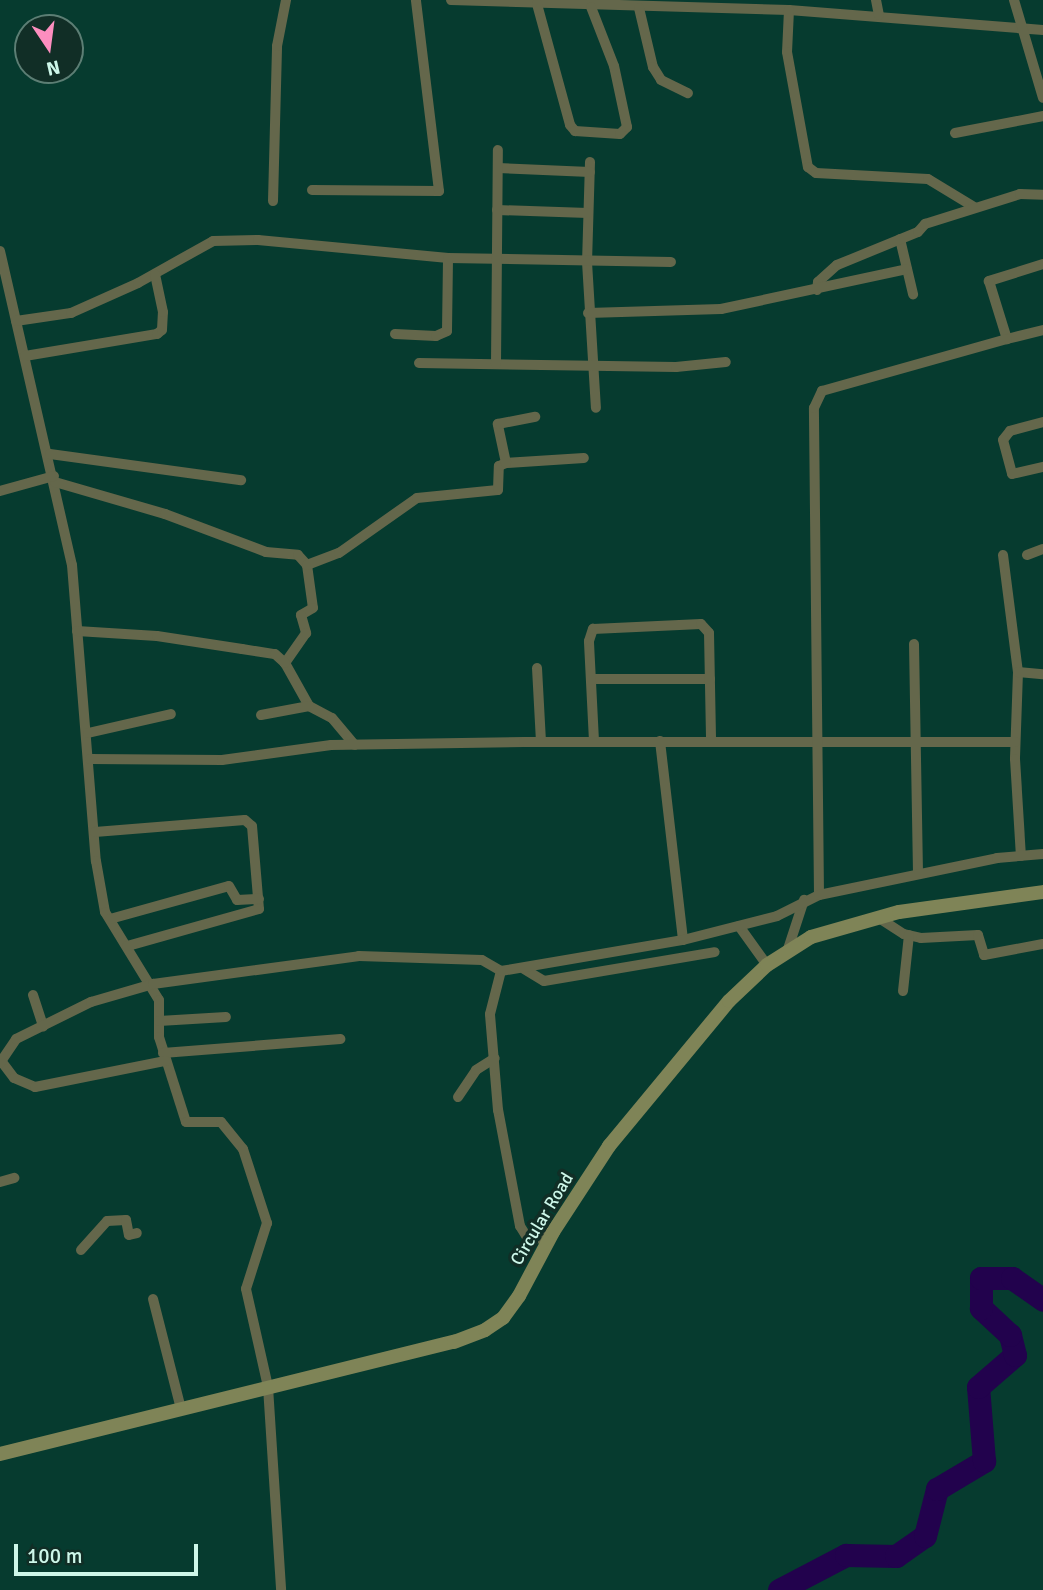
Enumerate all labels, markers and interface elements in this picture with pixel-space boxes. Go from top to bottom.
north arrow [14,14,84,84]
text: N [44,54,62,81]
street label: Circular Road [506,1169,578,1269]
scale bar [18,1530,201,1574]
text: 100 m [27,1543,82,1569]

